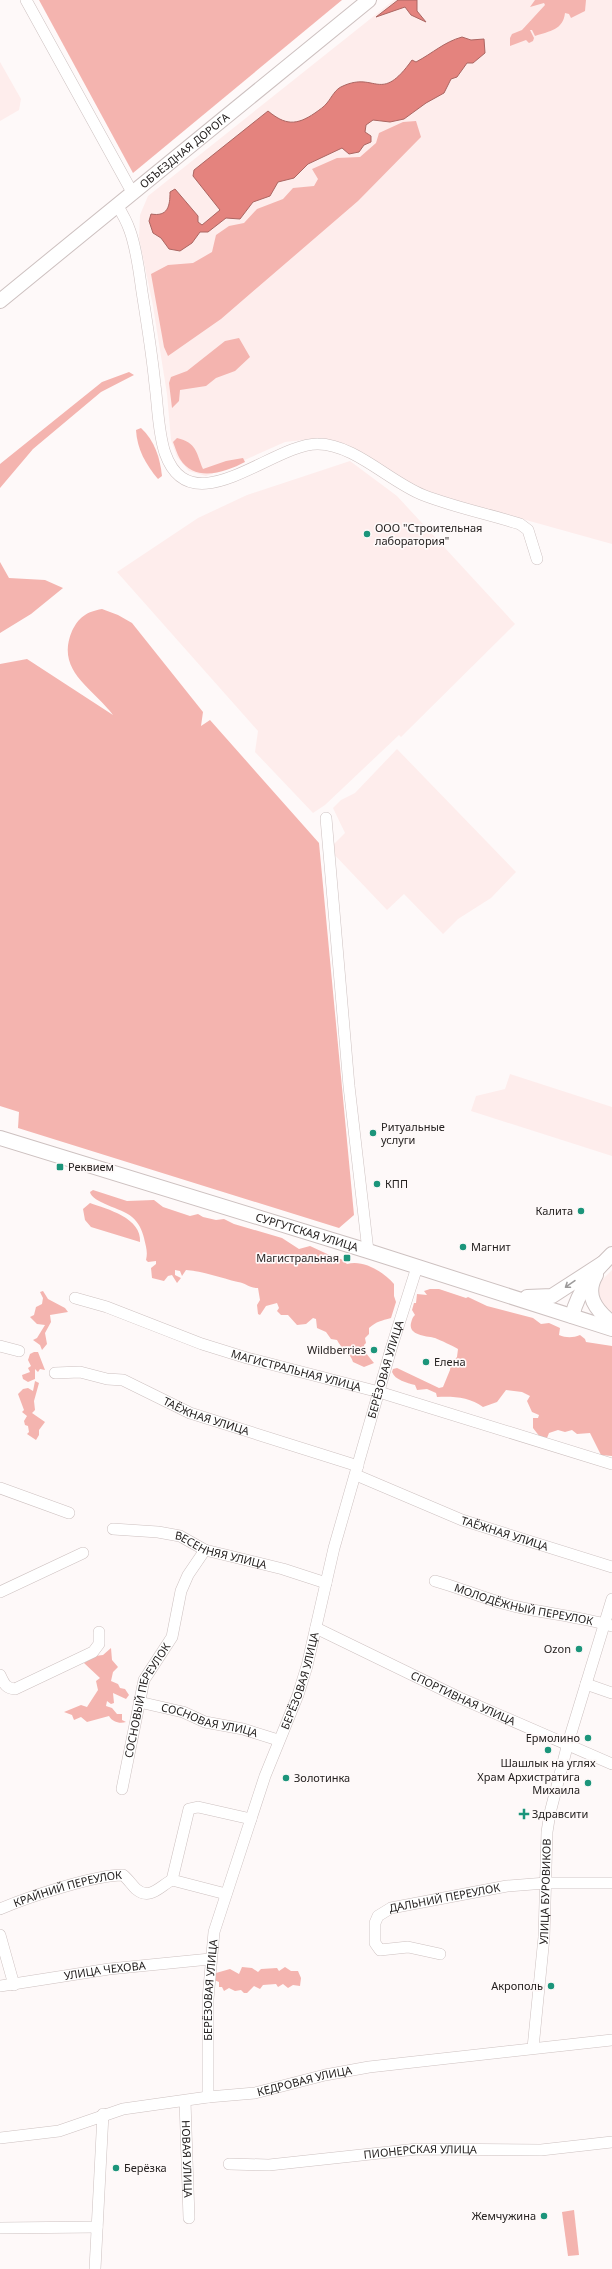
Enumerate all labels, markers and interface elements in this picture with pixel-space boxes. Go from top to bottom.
street label: ОБЪЕЗДНАЯ ДОРОГА [136,108,233,191]
place label: ООО "Строительная лаборатория" [375,520,482,548]
marker: ООО "Строительная лаборатория" [362,529,372,539]
place label: Ритуальные услуги [381,1119,445,1147]
marker: Ритуальные услуги [368,1128,378,1138]
place label: Реквием [68,1159,114,1174]
marker: Реквием [55,1162,65,1172]
place label: КПП [385,1176,408,1191]
marker: КПП [372,1179,382,1189]
place label: Калита [536,1203,573,1218]
marker: Калита [576,1206,586,1216]
street label: СУРГУТСКАЯ УЛИЦА [254,1209,361,1255]
place label: Магнит [471,1239,511,1254]
marker: Магнит [458,1242,468,1252]
place label: Магистральная [256,1250,339,1265]
marker: Магистральная [342,1253,352,1263]
one-way arrow [565,1280,576,1288]
street label: БЕРЁЗОВАЯ УЛИЦА [363,1318,407,1420]
place label: Wildberries [307,1342,366,1357]
marker: Wildberries [369,1345,379,1355]
street label: МАГИСТРАЛЬНАЯ УЛИЦА [229,1346,364,1394]
place label: Елена [434,1354,466,1369]
marker: Елена [421,1357,431,1367]
street label: ТАЁЖНАЯ УЛИЦА [161,1393,252,1439]
street label: ТАЁЖНАЯ УЛИЦА [459,1512,551,1554]
street label: ВЕСЕННЯЯ УЛИЦА [174,1527,269,1572]
street label: МОЛОДЁЖНЫЙ ПЕРЕУЛОК [452,1580,595,1628]
street label: БЕРЁЗОВАЯ УЛИЦА [277,1630,322,1732]
street label: СОСНОВЫЙ ПЕРЕУЛОК [120,1640,173,1759]
place label: Ozon [544,1641,571,1656]
marker: Ozon [574,1644,584,1654]
street label: СПОРТИВНАЯ УЛИЦА [408,1667,519,1729]
street label: СОСНОВАЯ УЛИЦА [160,1699,261,1740]
place label: Ермолино [526,1730,580,1745]
marker: Ермолино [583,1733,593,1743]
marker: Шашлык на углях [543,1745,553,1755]
place label: Шашлык на углях [500,1755,596,1770]
place label: Храм Архистратига Михаила [477,1769,580,1797]
place label: Золотинка [294,1770,350,1785]
marker: Золотинка [281,1773,291,1783]
marker: Храм Архистратига Михаила [583,1778,593,1788]
place label: Здравсити [532,1806,588,1821]
marker: Здравсити [519,1809,529,1819]
street label: УЛИЦА БУРОВИКОВ [535,1838,554,1945]
street label: КРАЙНИЙ ПЕРЕУЛОК [11,1867,122,1910]
street label: ДАЛЬНИЙ ПЕРЕУЛОК [388,1879,502,1915]
street label: БЕРЁЗОВАЯ УЛИЦА [200,1938,220,2041]
street label: УЛИЦА ЧЕХОВА [63,1957,147,1983]
place label: Акрополь [491,1978,543,1993]
marker: Акрополь [546,1981,556,1991]
street label: КЕДРОВАЯ УЛИЦА [255,2062,354,2099]
street label: НОВАЯ УЛИЦА [179,2120,196,2199]
street label: ПИОНЕРСКАЯ УЛИЦА [363,2141,478,2162]
place label: Берёзка [124,2160,167,2175]
marker: Берёзка [111,2163,121,2173]
place label: Жемчужина [472,2208,536,2223]
marker: Жемчужина [539,2211,549,2221]

